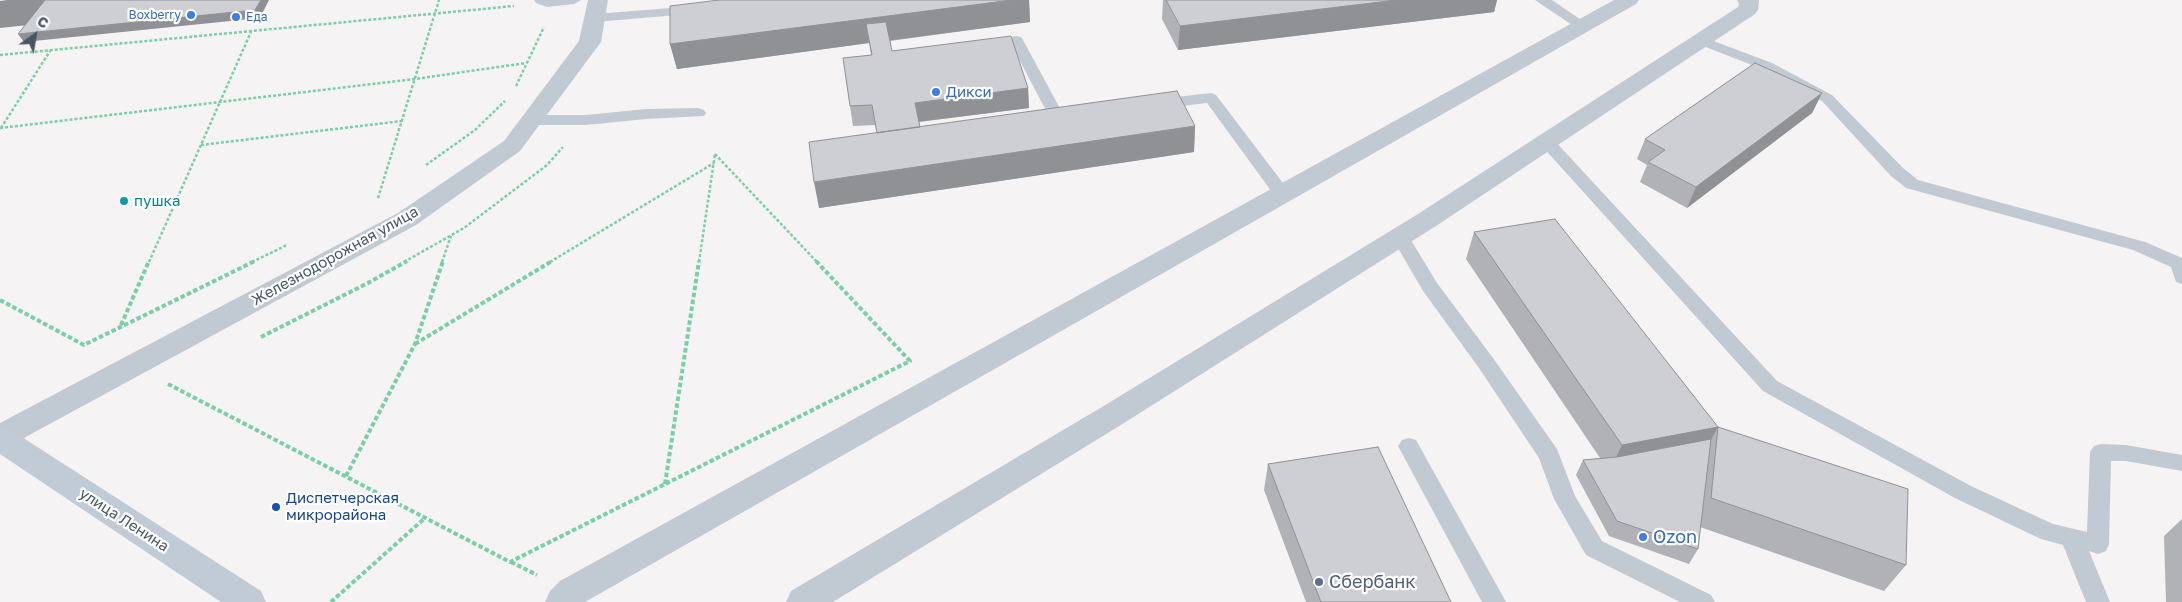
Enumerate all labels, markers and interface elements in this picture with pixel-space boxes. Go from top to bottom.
place label: Boxberry [129,8,181,22]
marker: Boxberry [185,9,197,21]
north arrow [10,10,60,60]
place label: Еда [246,10,268,24]
marker: Еда [230,11,242,23]
text: С [34,12,52,32]
place label: Дикси [946,83,992,101]
marker: Дикси [930,86,942,98]
place label: пушка [134,192,180,210]
marker: пушка [118,195,130,207]
street label: Железнодорожная улица [248,203,422,309]
street label: улица Ленина [76,484,172,556]
place label: Диспетчерская микрорайона [286,489,399,524]
marker: Диспетчерская микрорайона [270,501,282,513]
place label: Ozon [1653,526,1697,548]
marker: Ozon [1637,531,1649,543]
place label: Сбербанк [1329,571,1416,593]
marker: Сбербанк [1313,576,1325,588]

